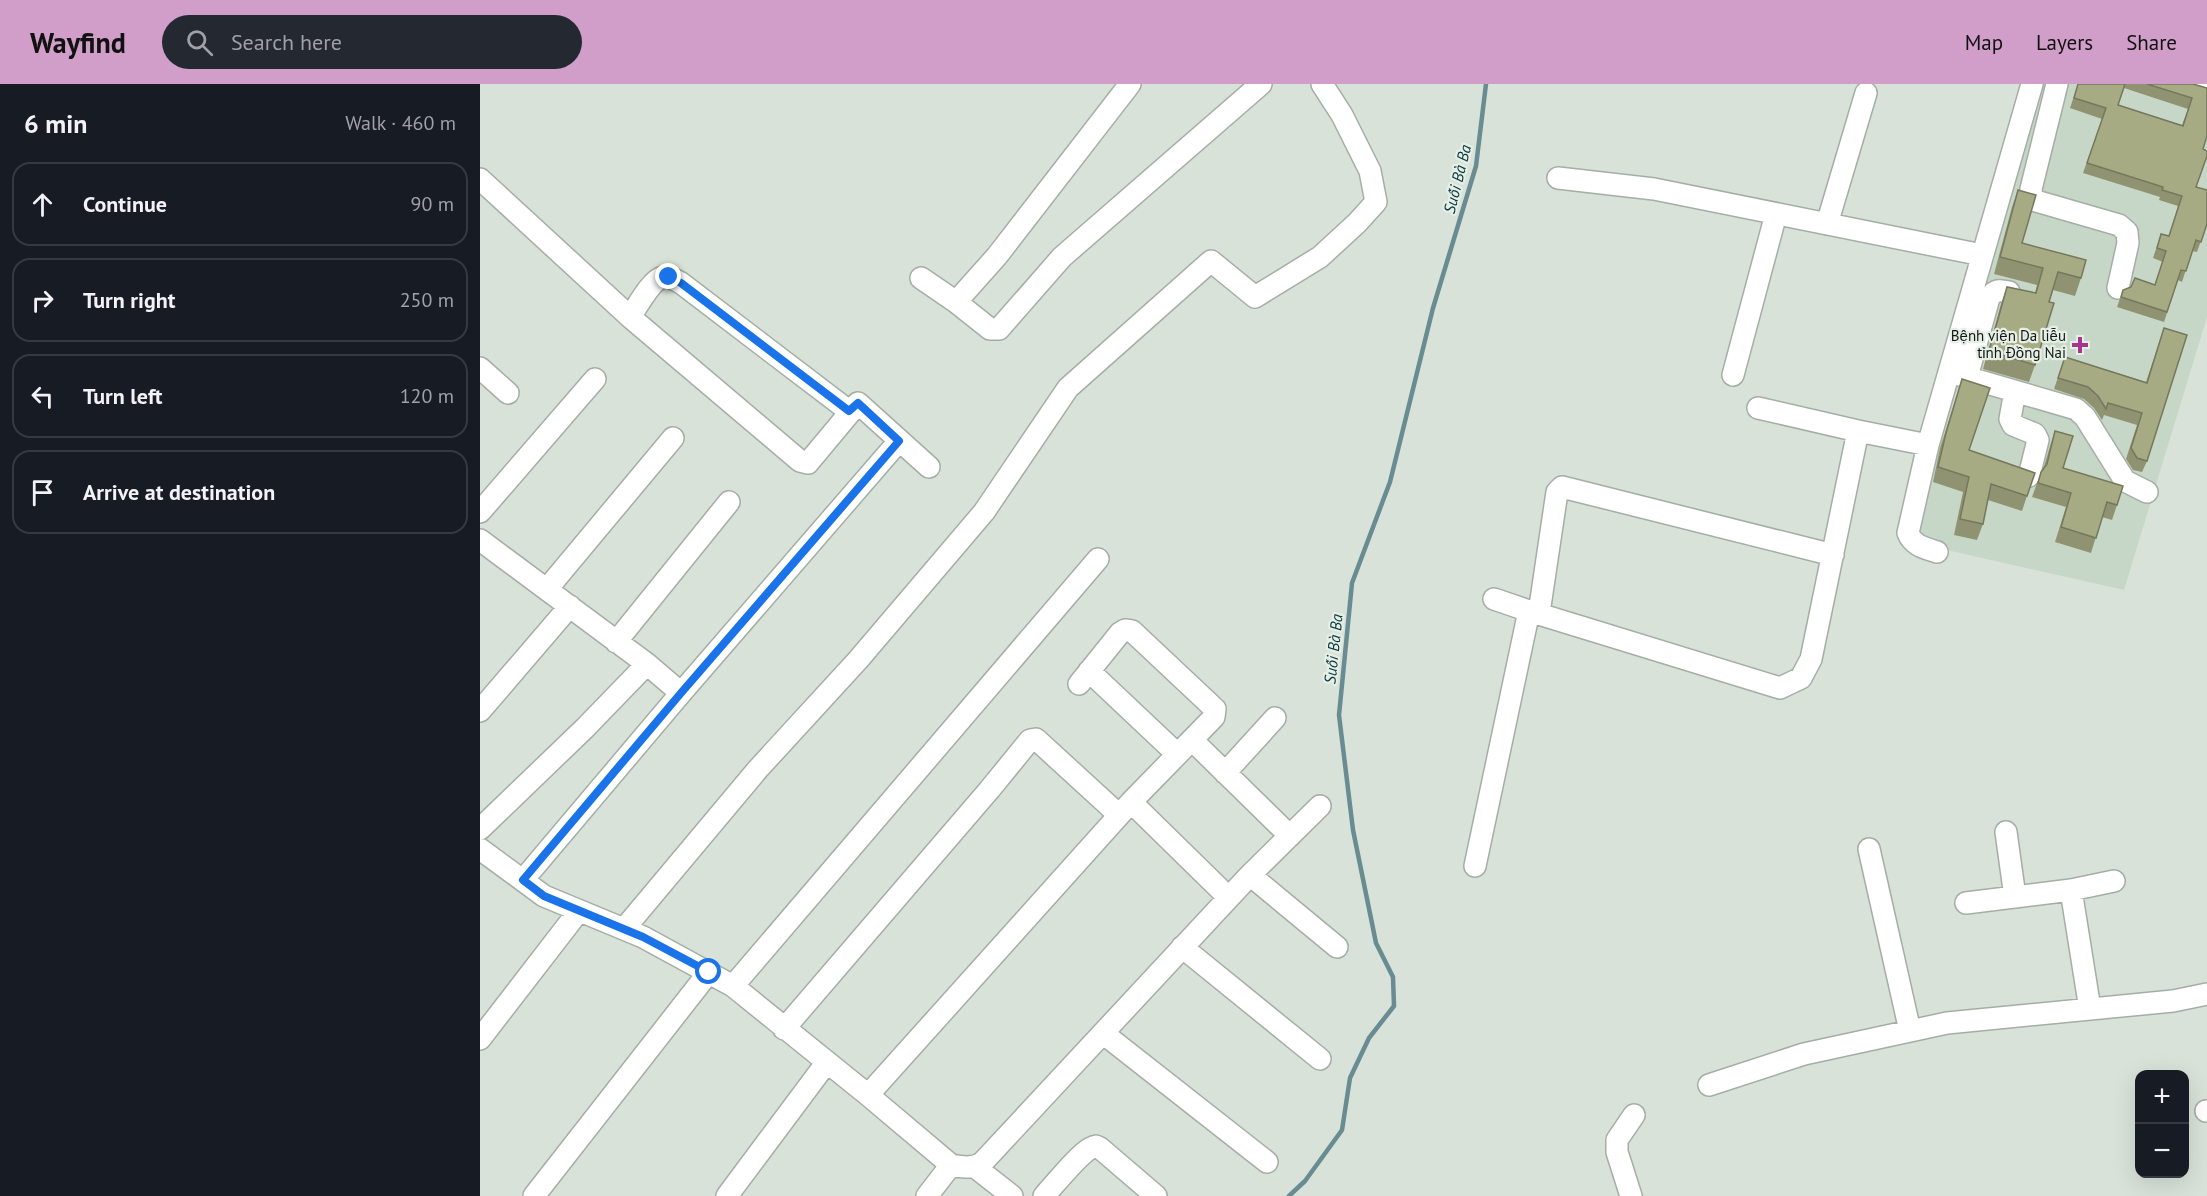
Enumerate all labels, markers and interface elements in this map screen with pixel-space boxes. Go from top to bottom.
search box [162,15,582,69]
text: Wayfind [30,24,126,61]
icon: search [183,26,216,59]
text: Search here [231,28,342,56]
text: Map [1965,29,2003,56]
text: Layers [2036,29,2093,56]
text: Share [2126,29,2177,56]
text: 6 min [24,107,87,140]
text: Walk · 460 m [345,110,456,136]
water label: Suối Bà Ba [1439,142,1475,216]
icon: ahead [26,188,59,221]
text: Continue [83,190,167,218]
text: 90 m [411,191,454,217]
route end [655,263,681,289]
icon: right [26,284,59,317]
text: Turn right [83,286,175,314]
text: 250 m [400,287,454,313]
place label: Bệnh viện Da liễu tỉnh Đồng Nai [1951,326,2066,362]
marker: Bệnh viện Da liễu tỉnh Đồng Nai [2071,336,2089,354]
icon: left [26,380,59,413]
text: Turn left [83,382,163,410]
text: 120 m [400,383,454,409]
icon: arrive [26,476,59,509]
text: Arrive at destination [83,478,275,506]
water label: Suối Bà Ba [1319,613,1347,685]
route start [695,958,721,984]
map controls [2135,1070,2189,1178]
button: + [2135,1070,2189,1124]
button: − [2135,1124,2189,1178]

